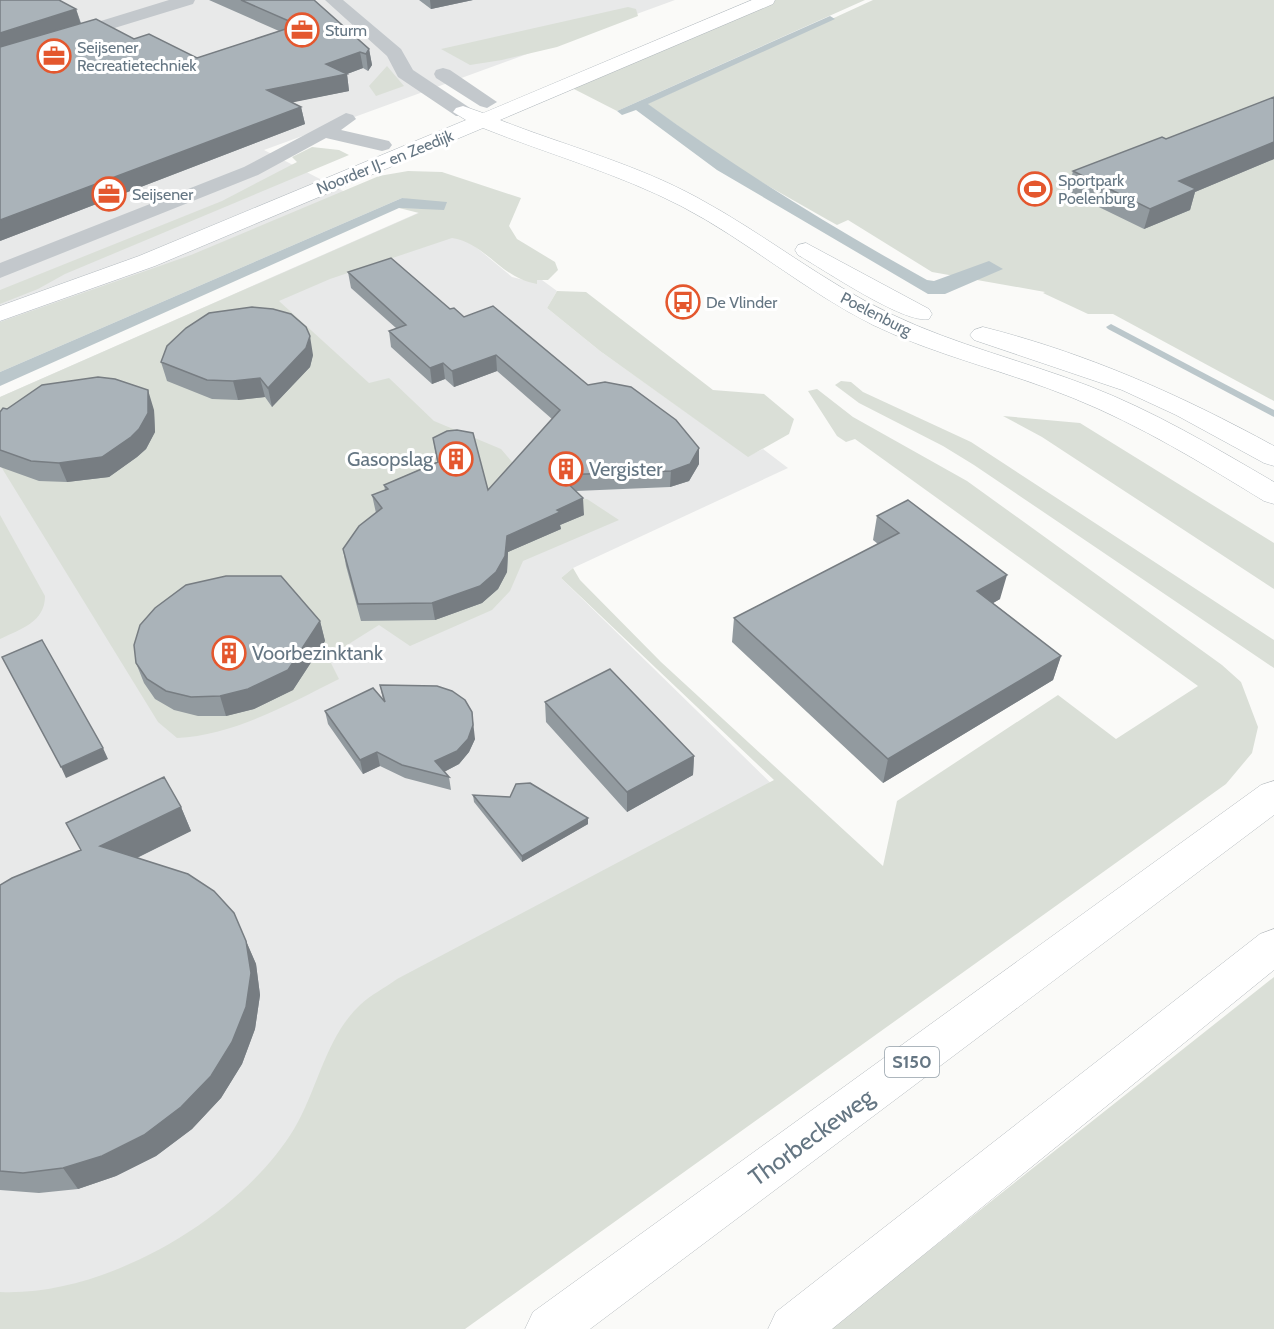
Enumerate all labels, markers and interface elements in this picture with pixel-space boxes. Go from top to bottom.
office icon: Sturm [284,12,320,48]
place label: Sturm [325,21,367,40]
office icon: Seijsener Recreatietechniek [36,38,72,74]
place label: Seijsener Recreatietechniek [77,38,197,75]
street label: Noorder IJ- en Zeedijk [314,126,457,198]
sports icon: Sportpark Poelenburg [1017,171,1053,207]
place label: Sportpark Poelenburg [1058,171,1136,208]
office icon: Seijsener [91,176,127,212]
place label: Seijsener [132,185,194,204]
bus stop icon: De Vlinder [665,284,701,320]
street label: Poelenburg [837,288,916,340]
place label: De Vlinder [706,293,778,312]
building icon: Gasopslag [438,441,474,477]
place label: Gasopslag [347,447,434,471]
building icon: Vergister [548,451,584,487]
place label: Vergister [589,457,663,481]
building icon: Voorbezinktank [211,635,247,671]
place label: Voorbezinktank [252,641,383,665]
road number: S150 [885,1047,939,1077]
street label: Thorbeckeweg [743,1081,880,1192]

